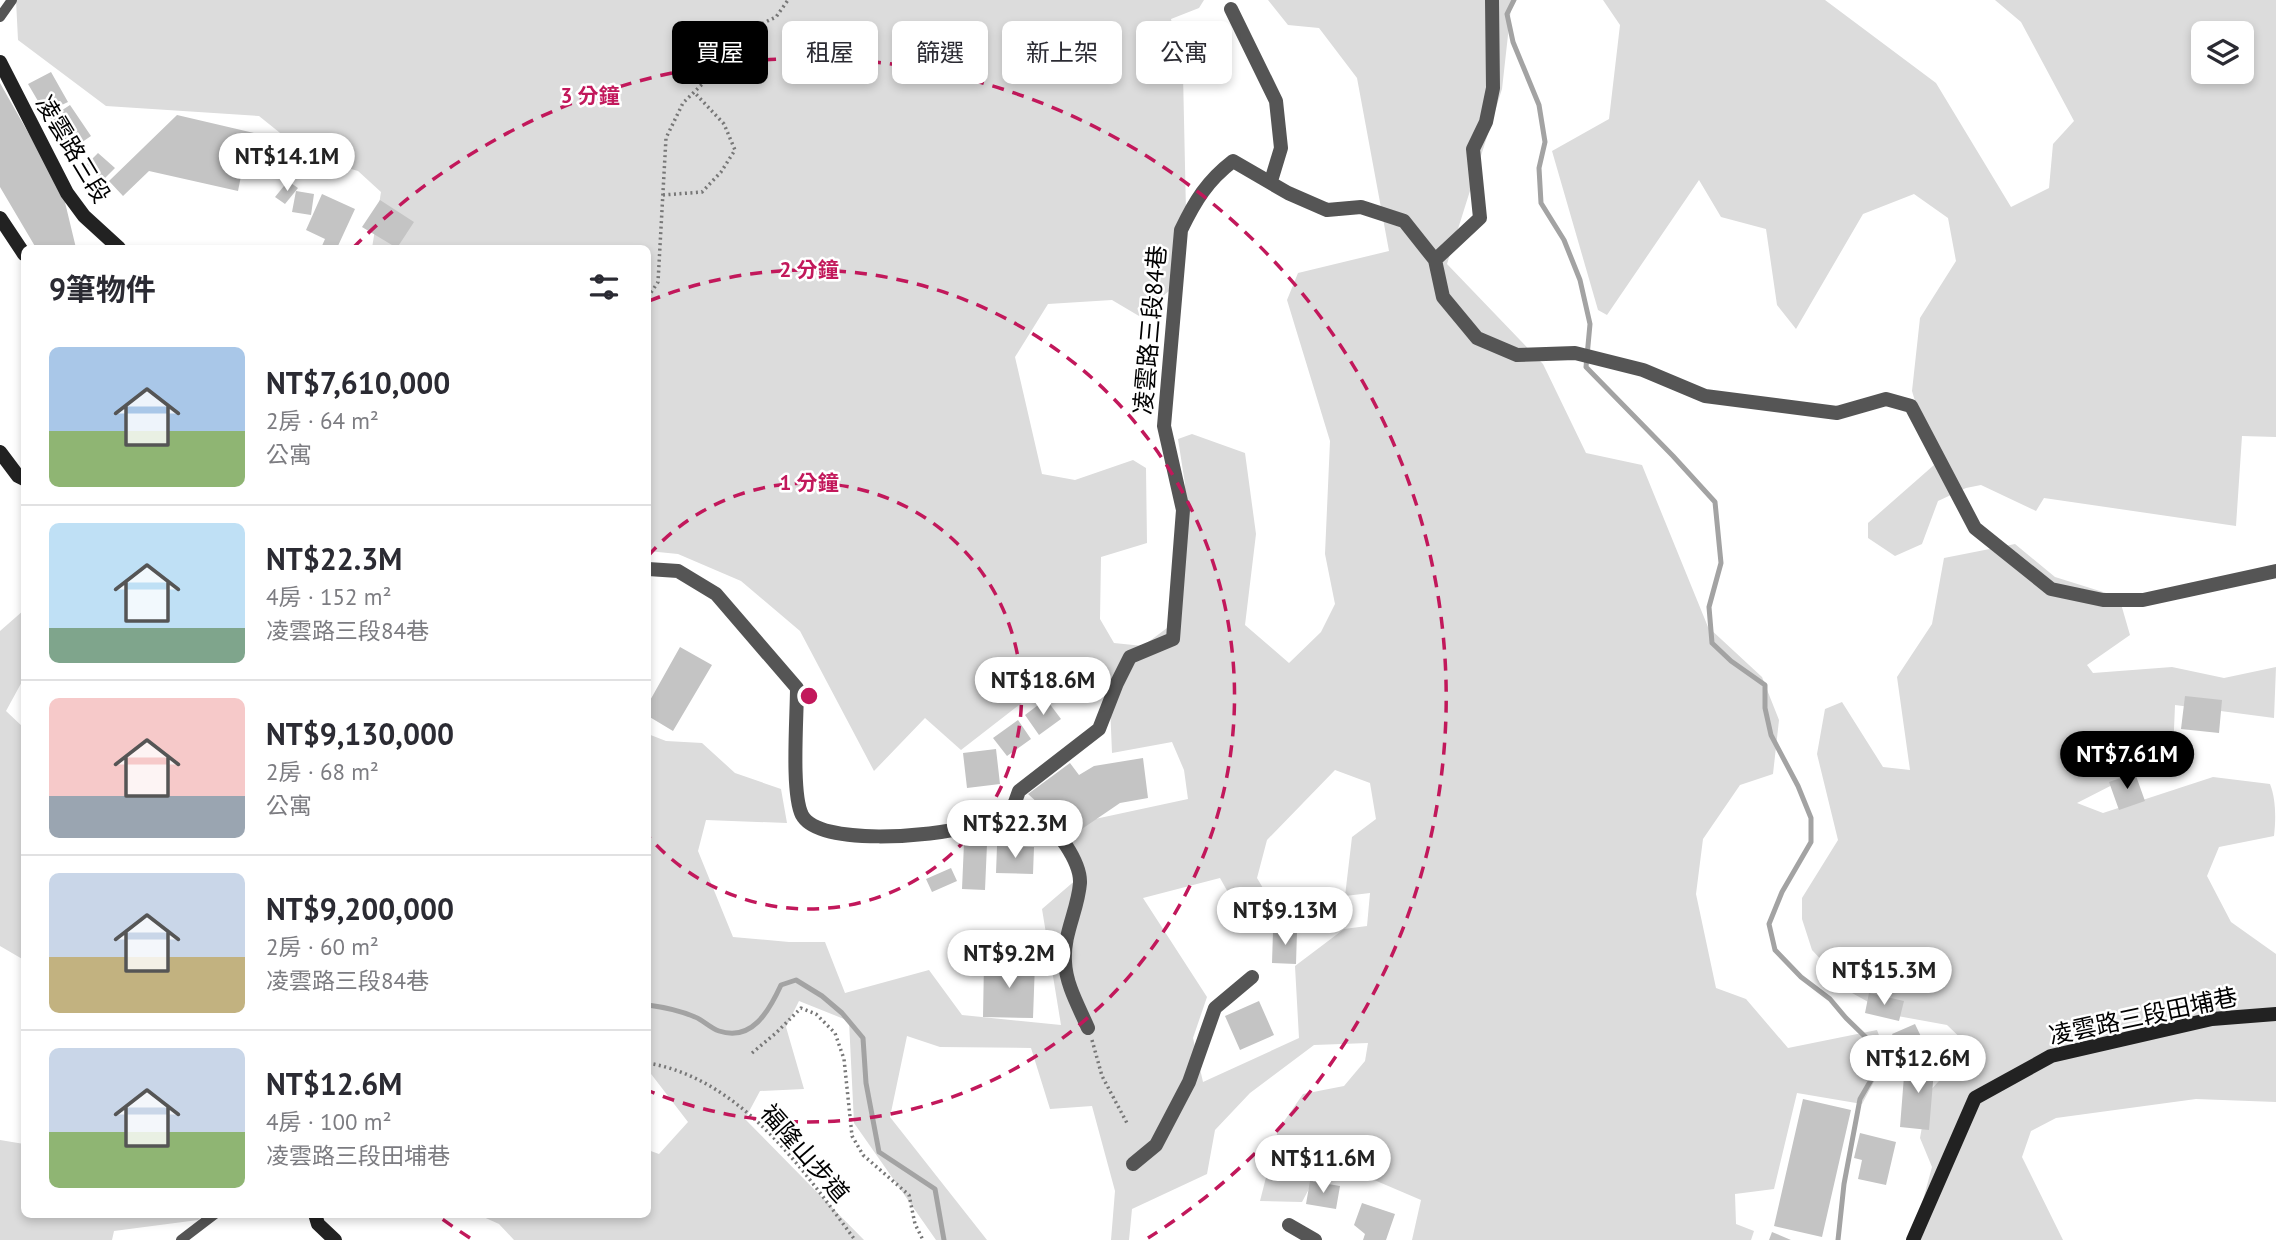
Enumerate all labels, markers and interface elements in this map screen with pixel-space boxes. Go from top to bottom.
chip: 買屋 [672,21,768,84]
chip: 租屋 [782,21,878,84]
chip: 篩選 [892,21,988,84]
chip: 新上架 [1002,21,1122,84]
chip: 公寓 [1136,21,1232,84]
map controls [2191,21,2254,84]
button: layers [2191,21,2254,84]
text: 3 分鐘 [560,82,620,109]
street label: 凌雲路三段 [29,90,117,208]
pin: NT$14.1M [215,134,359,193]
text: NT$14.1M [235,141,339,170]
street label: 凌雲路三段84巷 [1127,244,1173,416]
text: 2 分鐘 [779,256,839,283]
icon: filters [585,268,623,306]
text: 9筆物件 [49,269,156,308]
text: NT$7,610,000 [266,363,450,402]
icon: home [105,375,189,459]
text: 2房 · 64 m² [266,406,379,435]
text: 公寓 [266,440,312,469]
text: 1 分鐘 [779,469,839,496]
text: NT$22.3M [266,539,402,578]
icon: home [105,551,189,635]
text: 4房 · 152 m² [266,582,391,611]
text: 凌雲路三段84巷 [266,616,429,645]
pin: NT$18.6M [971,658,1115,717]
text: NT$18.6M [991,665,1095,694]
centre of rings [797,684,821,708]
text: NT$9,130,000 [266,714,454,753]
icon: home [105,726,189,810]
pin: NT$7.61M [2055,732,2199,791]
text: NT$7.61M [2076,739,2178,768]
text: 2房 · 68 m² [266,757,379,786]
text: 公寓 [266,791,312,820]
pin: NT$22.3M [943,800,1087,860]
text: NT$22.3M [963,808,1067,837]
pin: NT$9.13M [1213,888,1357,947]
text: NT$9,200,000 [266,889,454,928]
text: NT$9.13M [1233,895,1337,924]
icon: home [105,901,189,985]
pin: NT$9.2M [944,930,1074,990]
text: 2房 · 60 m² [266,932,379,961]
text: NT$9.2M [963,938,1055,967]
pin: NT$15.3M [1812,948,1956,1007]
text: NT$15.3M [1832,955,1936,984]
text: 凌雲路三段84巷 [266,966,429,995]
street label: 凌雲路三段田埔巷 [2046,981,2240,1051]
pin: NT$12.6M [1846,1036,1990,1095]
text: NT$12.6M [1866,1043,1970,1072]
text: NT$12.6M [266,1064,402,1103]
icon: home [105,1076,189,1160]
street label: 福隆山步道 [754,1098,856,1208]
text: 4房 · 100 m² [266,1107,391,1136]
pin: NT$11.6M [1251,1136,1395,1195]
text: 凌雲路三段田埔巷 [266,1141,450,1170]
text: NT$11.6M [1271,1143,1375,1172]

